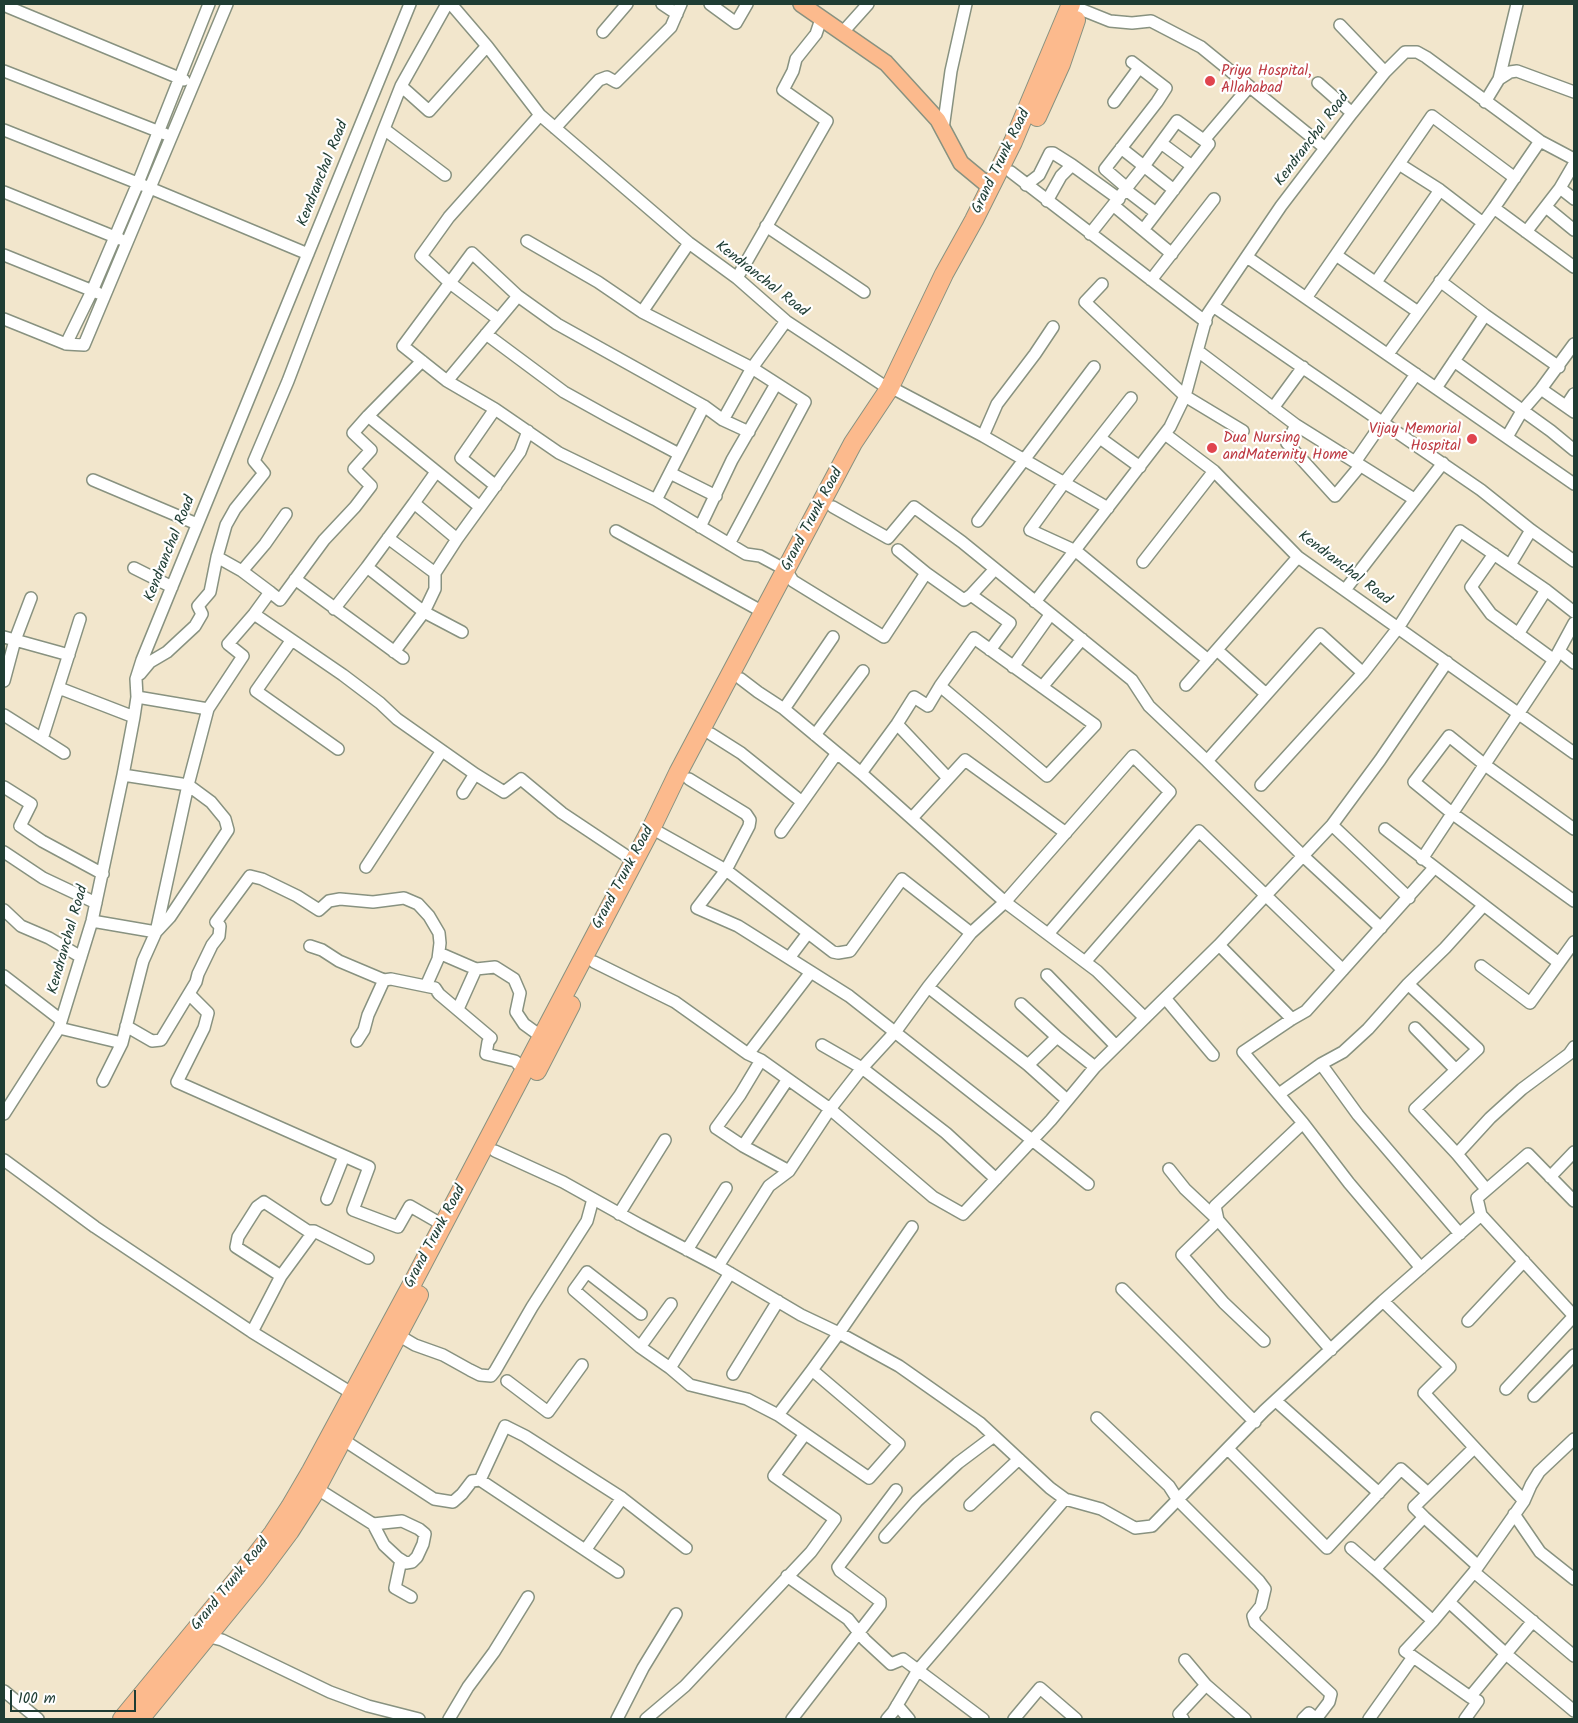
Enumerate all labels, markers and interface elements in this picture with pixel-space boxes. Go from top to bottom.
place label: Priya Hospital, Allahabad [1221,63,1312,98]
marker: Priya Hospital, Allahabad [1203,74,1217,88]
street label: Kendranchal Road [1272,90,1354,190]
street label: Grand Trunk Road [969,107,1035,217]
street label: Kendranchal Road [295,118,353,230]
street label: Kendranchal Road [711,238,811,322]
place label: Vijay Memorial Hospital [1369,421,1461,456]
place label: Dua Nursing andMaternity Home [1223,430,1348,465]
marker: Vijay Memorial Hospital [1465,432,1479,446]
marker: Dua Nursing andMaternity Home [1205,441,1219,455]
street label: Grand Trunk Road [778,465,848,575]
street label: Kendranchal Road [142,493,200,605]
street label: Kendranchal Road [1294,528,1394,610]
street label: Grand Trunk Road [589,823,659,933]
street label: Kendranchal Road [45,883,93,997]
street label: Grand Trunk Road [401,1182,471,1292]
street label: Grand Trunk Road [188,1535,274,1635]
scale bar [12,1680,139,1712]
text: 100 m [18,1687,56,1711]

